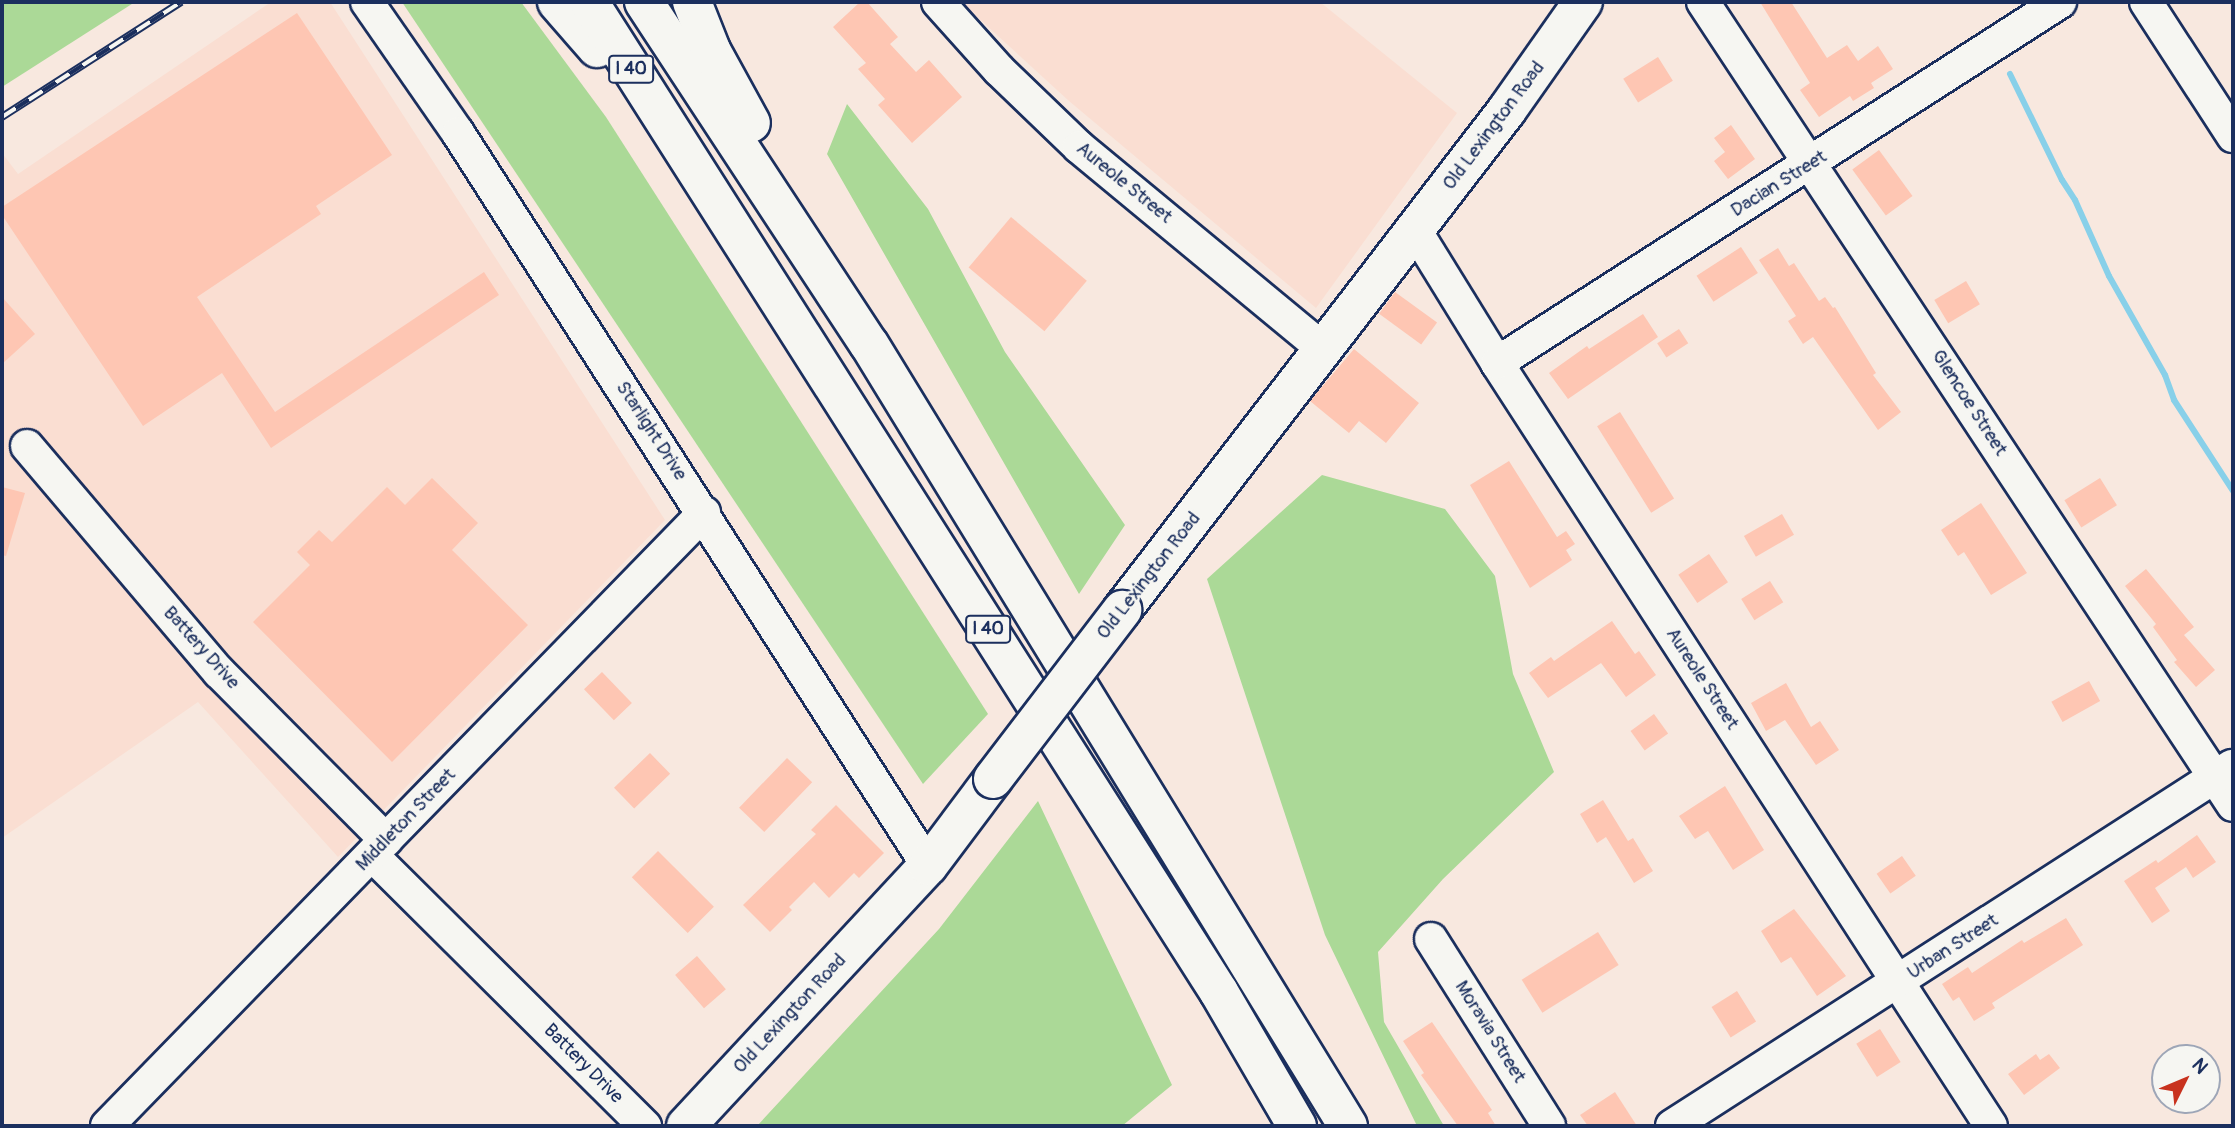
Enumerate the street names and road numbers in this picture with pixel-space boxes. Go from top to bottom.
road number: I 40 [606,55,656,84]
street label: Old Lexington Road [1438,57,1550,195]
street label: Aureole Street [1072,137,1176,229]
street label: Dacian Street [1727,146,1831,222]
street label: Glencoe Street [1926,346,2012,460]
street label: Starlight Drive [611,377,691,485]
street label: Old Lexington Road [1092,508,1206,644]
street label: Battery Drive [158,602,244,694]
road number: I 40 [964,614,1012,644]
street label: Aureole Street [1661,624,1743,734]
street label: Middleton Street [351,764,461,876]
street label: Urban Street [1903,909,2003,985]
street label: Old Lexington Road [729,950,851,1078]
street label: Moravia Street [1450,977,1530,1087]
street label: Battery Drive [538,1019,628,1109]

